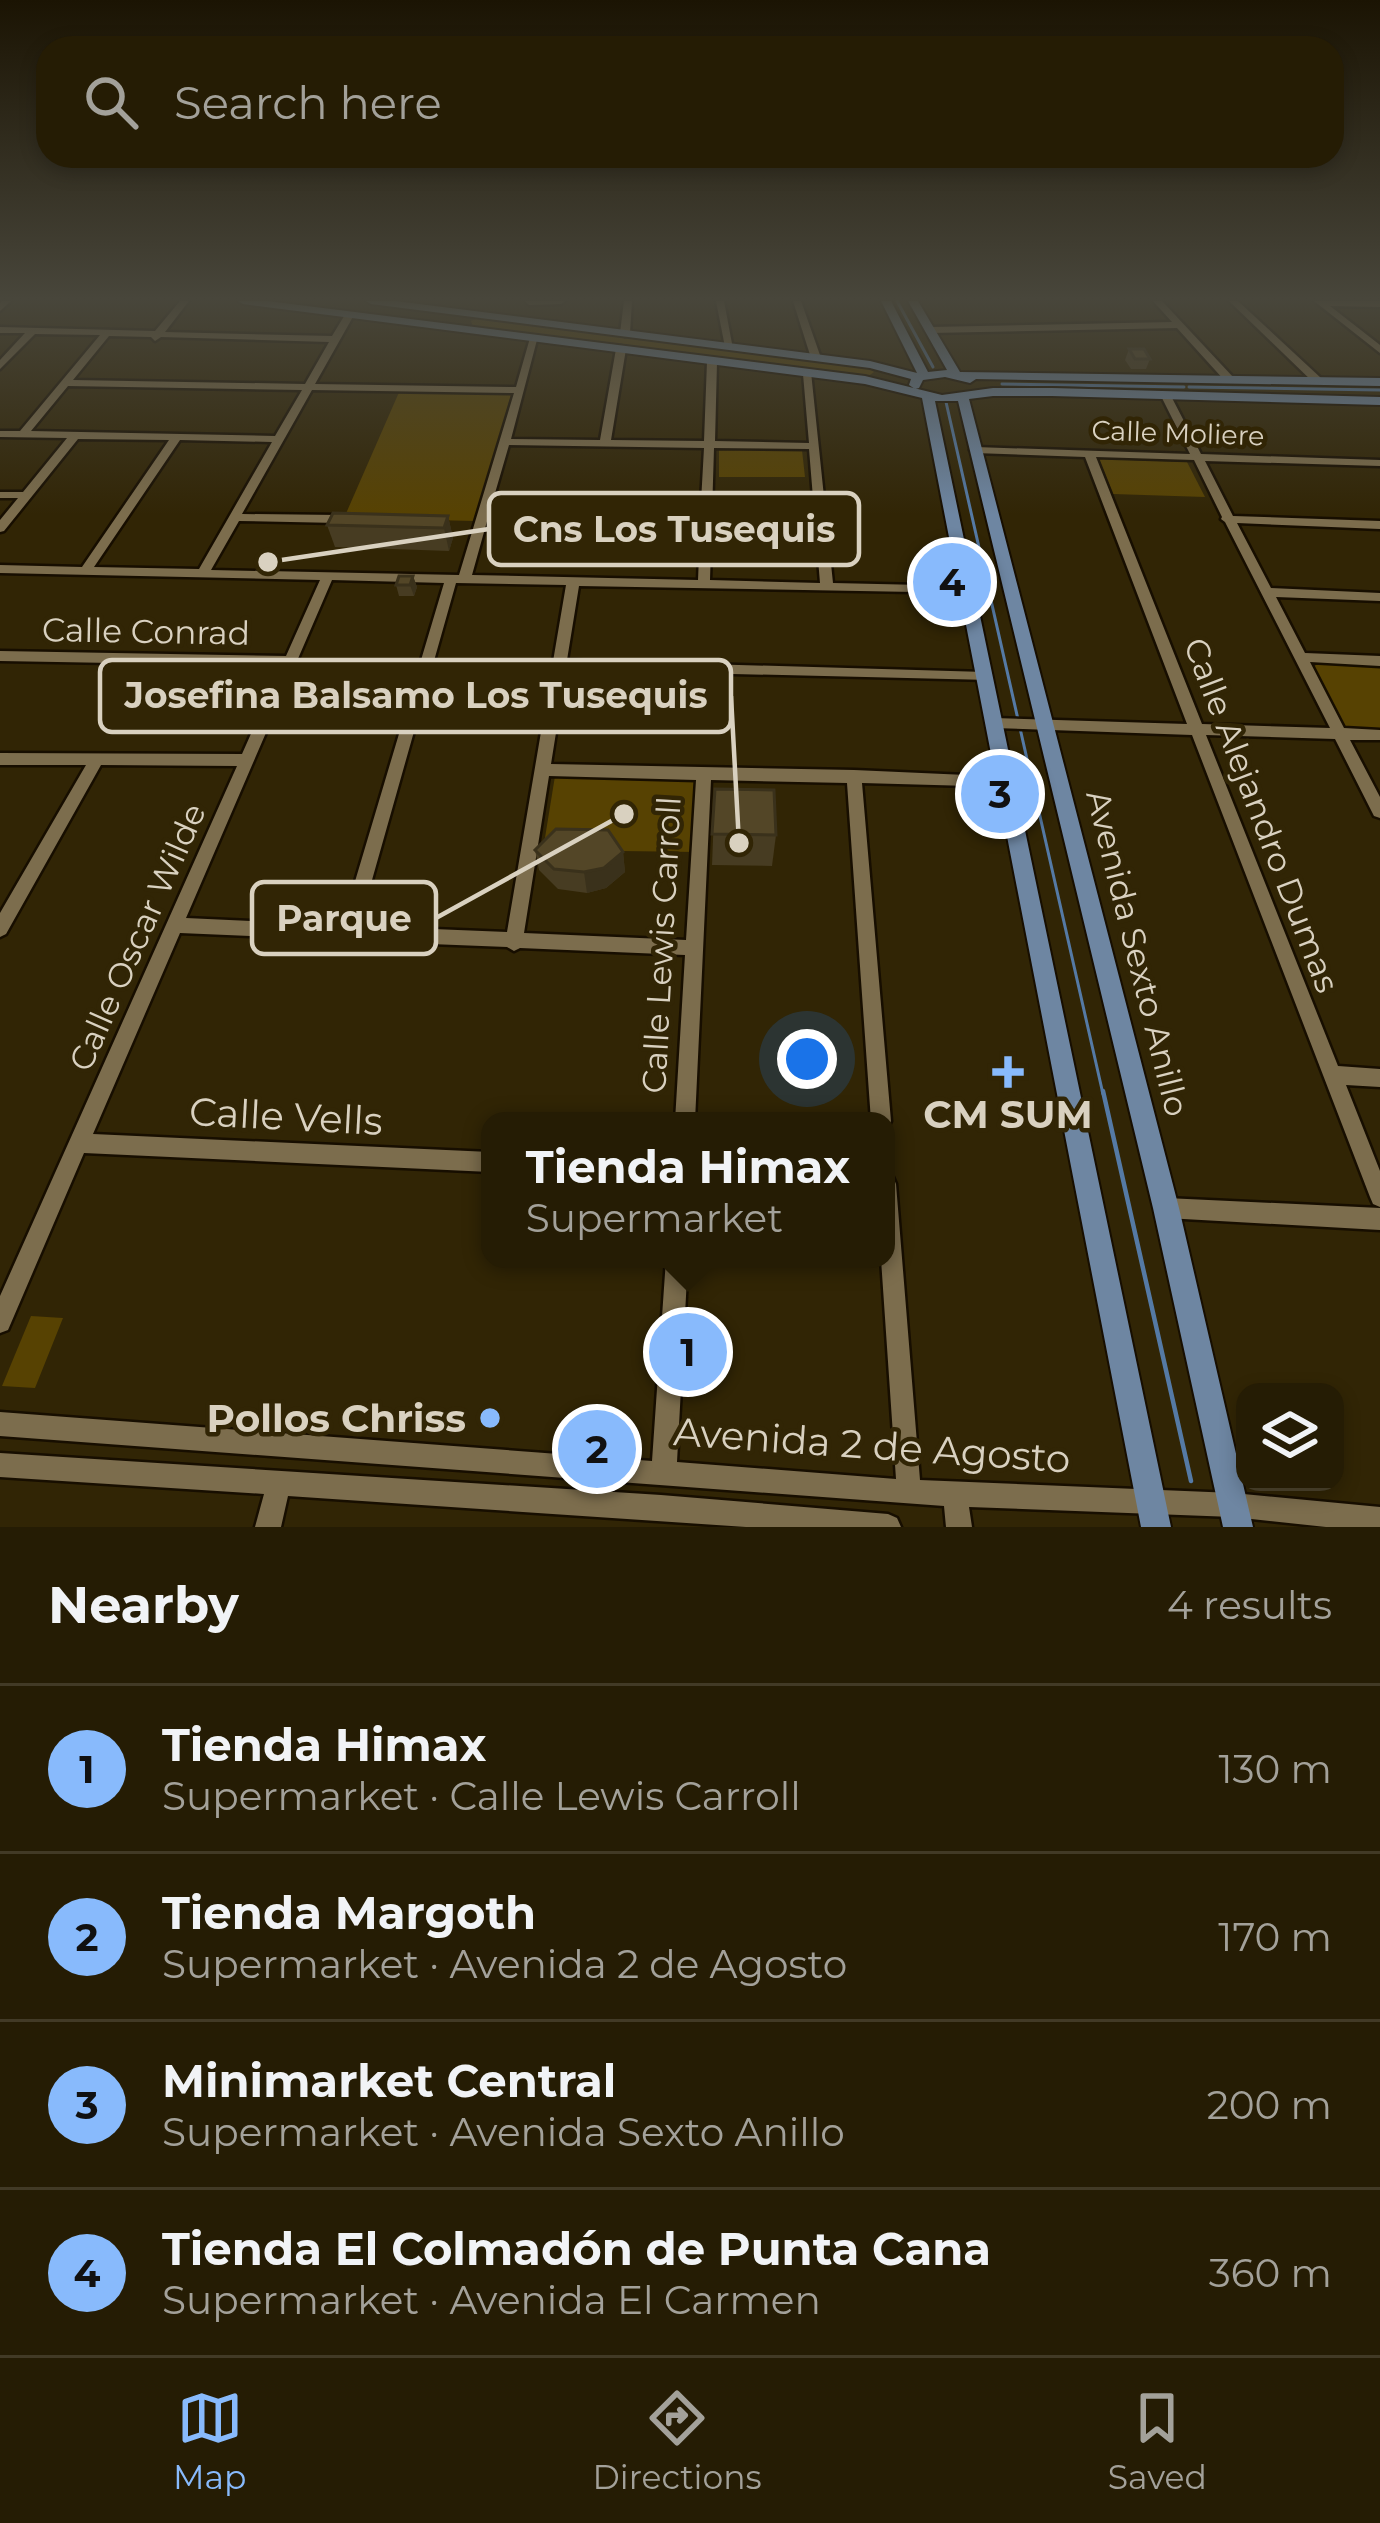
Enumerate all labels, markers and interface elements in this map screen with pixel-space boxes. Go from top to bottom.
search box [36,36,1344,168]
icon: search [78,69,144,135]
text: Search here [174,75,442,130]
street label: Calle Moliere [1091,413,1265,453]
callout: Cns Los Tusequis [489,493,859,565]
text: Cns Los Tusequis [513,507,835,551]
pin: 4 [913,537,991,627]
street label: Calle Conrad [42,609,250,653]
street label: Calle Alejandro Dumas [1176,632,1348,998]
callout: Josefina Balsamo Los Tusequis [100,660,731,732]
text: Josefina Balsamo Los Tusequis [123,673,708,717]
pin: 3 [961,749,1039,839]
street label: Avenida Sexto Anillo [1078,786,1198,1120]
street label: Calle Lewis Carroll [633,796,689,1094]
street label: Calle Oscar Wilde [60,797,214,1077]
callout: Parque [252,882,436,954]
text: Parque [276,896,412,940]
your location [777,1029,837,1089]
marker: CM SUM [995,1059,1021,1085]
street label: Calle Vells [188,1087,384,1145]
place label: CM SUM [923,1090,1093,1138]
popup [481,1112,895,1268]
text: Tienda Himax [526,1139,850,1194]
text: Supermarket [526,1194,783,1242]
pin: 1 [649,1307,727,1397]
map controls [1236,1383,1344,1491]
button: layers [1236,1383,1344,1491]
place label: Pollos Chriss [207,1394,466,1442]
pin: 2 [558,1404,636,1494]
marker: Pollos Chriss [477,1405,503,1431]
street label: Avenida 2 de Agosto [672,1407,1072,1483]
text: Nearby [48,1574,239,1636]
text: 4 results [1167,1581,1332,1629]
text: Tienda Himax [162,1717,486,1772]
text: 1 [79,1745,95,1793]
text: 130 m [1219,1745,1332,1793]
text: Supermarket · Calle Lewis Carroll [162,1772,801,1820]
text: Tienda Margoth [162,1885,536,1940]
text: 2 [75,1913,99,1961]
text: 170 m [1218,1913,1332,1961]
text: Supermarket · Avenida 2 de Agosto [162,1940,847,1988]
text: Minimarket Central [162,2053,616,2108]
text: 3 [75,2081,99,2129]
text: 200 m [1207,2081,1332,2129]
text: Supermarket · Avenida Sexto Anillo [162,2108,845,2156]
text: Tienda El Colmadón de Punta Cana [162,2221,991,2276]
text: 4 [74,2249,100,2297]
text: 360 m [1209,2249,1332,2297]
text: Supermarket · Avenida El Carmen [162,2276,821,2324]
tab: Map [173,2385,246,2497]
tab: Directions [593,2385,762,2497]
tab: Saved [1108,2385,1207,2497]

